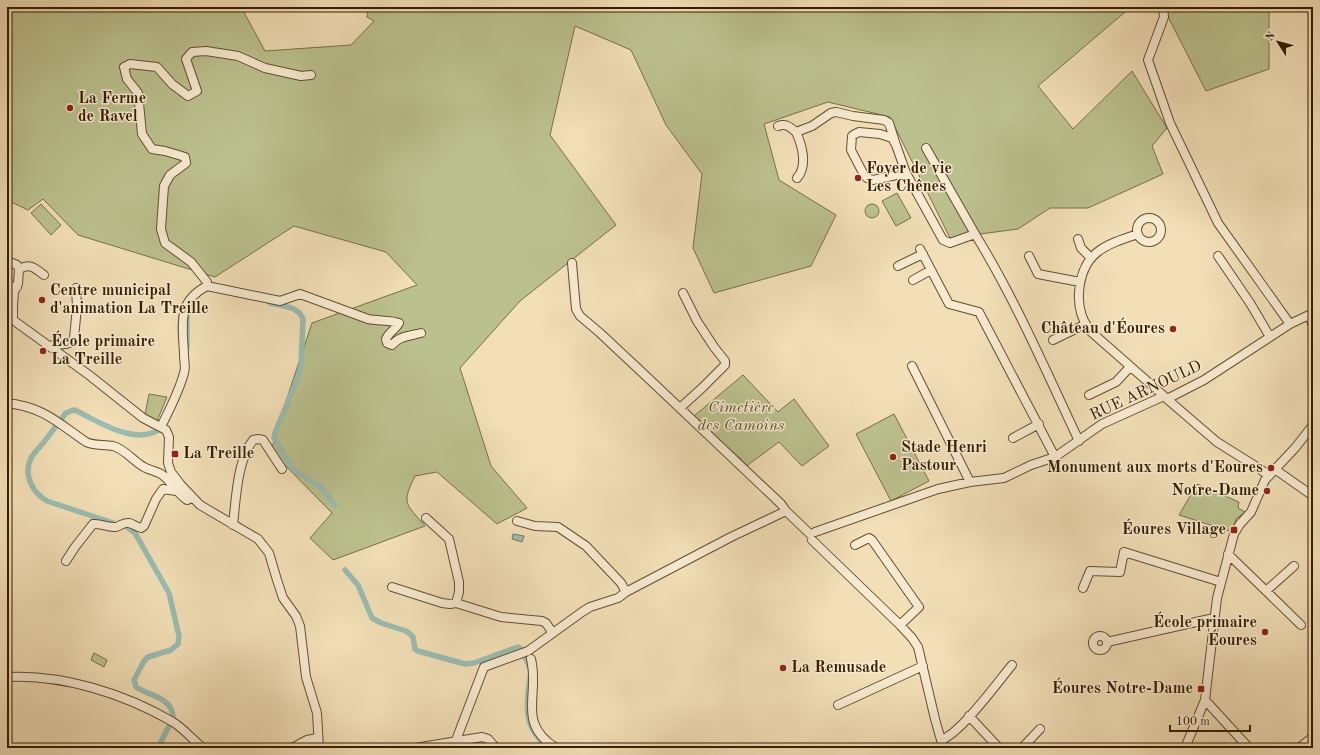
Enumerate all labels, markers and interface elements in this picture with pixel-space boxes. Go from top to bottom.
north arrow [1258,22,1298,62]
text: N [1264,30,1278,44]
place label: La Ferme de Ravel [78,91,146,125]
marker: La Ferme de Ravel [65,103,75,113]
place label: Foyer de vie Les Chênes [866,161,952,195]
marker: Foyer de vie Les Chênes [853,173,863,183]
place label: Centre municipal d'animation La Treille [50,283,209,317]
marker: Centre municipal d'animation La Treille [37,295,47,305]
place label: Château d'Éoures [1041,317,1165,337]
marker: Château d'Éoures [1168,324,1178,334]
place label: École primaire La Treille [51,330,155,368]
marker: École primaire La Treille [38,346,48,356]
street label: RUE ARNOULD [1088,358,1204,424]
park label: Cimetière des Camoins [697,400,785,434]
place label: Stade Henri Pastour [901,440,987,474]
place label: La Treille [183,446,254,462]
marker: La Treille [170,449,180,459]
marker: Stade Henri Pastour [888,452,898,462]
place label: Monument aux morts d'Eoures [1047,460,1263,476]
marker: Monument aux morts d'Eoures [1266,463,1276,473]
place label: Notre-Dame [1171,483,1259,499]
marker: Notre-Dame [1262,486,1272,496]
place label: Éoures Village [1122,518,1226,538]
marker: Éoures Village [1229,525,1239,535]
place label: École primaire Éoures [1153,611,1257,649]
marker: École primaire Éoures [1260,627,1270,637]
place label: La Remusade [791,660,886,676]
marker: La Remusade [778,663,788,673]
place label: Éoures Notre-Dame [1052,677,1193,697]
marker: Éoures Notre-Dame [1196,684,1206,694]
scale bar [1170,707,1250,733]
text: 100 m [1176,716,1210,728]

